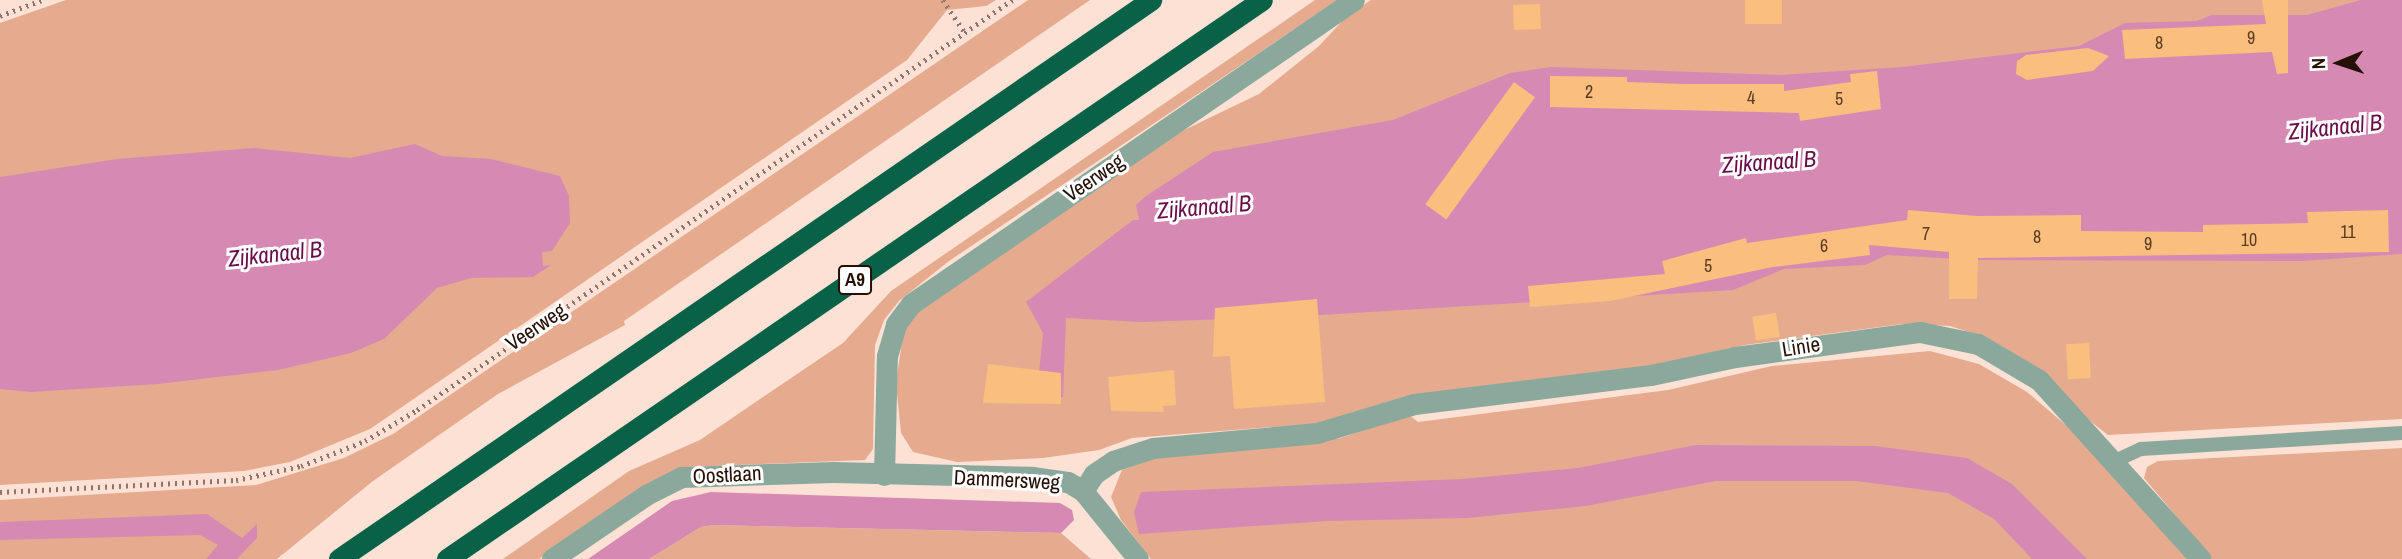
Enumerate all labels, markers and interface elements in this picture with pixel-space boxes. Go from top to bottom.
house number: 9 [2247,27,2255,49]
north arrow [2304,28,2374,98]
house number: 8 [2155,32,2163,54]
text: N [2305,58,2331,70]
house number: 2 [1585,81,1593,103]
house number: 4 [1747,87,1755,109]
house number: 5 [1835,88,1843,110]
water label: Zijkanaal B [2287,108,2383,146]
water label: Zijkanaal B [1721,145,1817,179]
street label: Veerweg [1059,149,1129,207]
water label: Zijkanaal B [1156,189,1252,225]
house number: 11 [2340,221,2356,243]
house number: 7 [1922,223,1930,245]
house number: 8 [2033,226,2041,248]
house number: 10 [2241,229,2257,251]
house number: 9 [2144,233,2152,255]
water label: Zijkanaal B [227,235,323,273]
house number: 6 [1820,235,1828,257]
house number: 5 [1704,255,1712,277]
road number: A9 [838,264,872,296]
street label: Veerweg [501,298,571,356]
street label: Linie [1780,332,1822,362]
street label: Oostlaan [692,461,762,489]
street label: Dammersweg [953,465,1061,495]

